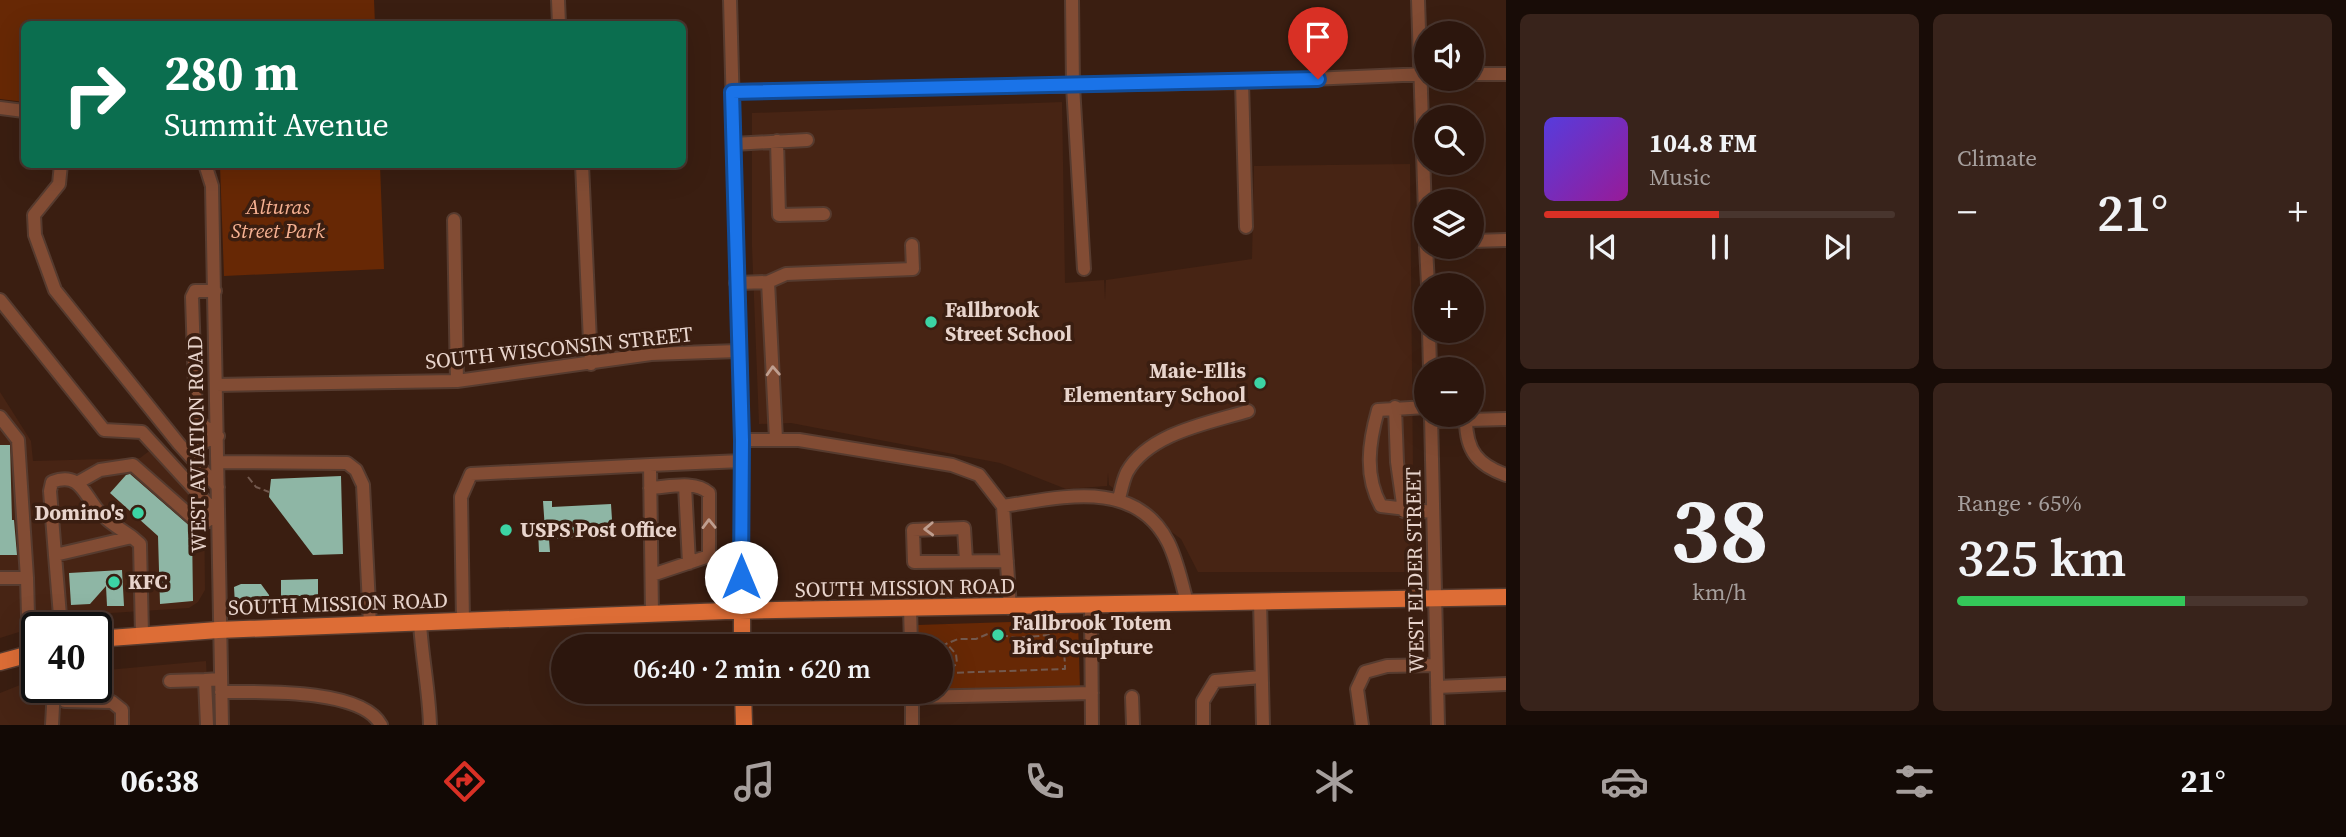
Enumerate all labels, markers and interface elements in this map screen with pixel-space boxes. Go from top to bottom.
pin [1288,7,1348,79]
icon: arrive [1299,18,1337,56]
map controls [1414,21,1484,427]
button: sound [1414,21,1484,91]
text: 280 m [164,39,299,106]
icon: right [49,49,140,140]
text: Summit Avenue [164,103,389,147]
button: search [1414,105,1484,175]
text: 104.8 FM [1649,125,1757,161]
text: Climate [1957,142,2037,174]
text: Music [1649,161,1711,193]
text: 21° [2097,177,2168,248]
text: − [1957,186,1977,238]
text: + [2288,186,2308,238]
button: layers [1414,189,1484,259]
park label: Alturas Street Park [231,192,325,245]
icon: previous [1584,228,1622,266]
icon: pause [1701,228,1739,266]
icon: next [1818,228,1856,266]
button: + [1414,273,1484,343]
place label: Fallbrook Street School [945,295,1072,348]
marker: Fallbrook Street School [923,314,939,330]
street label: SOUTH WISCONSIN STREET [424,319,695,376]
street label: WEST AVIATION ROAD [180,335,213,553]
place label: Maie-Ellis Elementary School [1063,356,1246,409]
button: − [1414,357,1484,427]
one-way arrow [766,365,781,376]
marker: Maie-Ellis Elementary School [1252,375,1268,391]
street label: WEST ELDER STREET [1398,467,1431,673]
text: 38 [1670,468,1769,592]
text: Range · 65% [1957,487,2082,519]
place label: Domino's [34,498,124,527]
marker: Domino's [130,505,146,521]
place label: USPS Post Office [520,515,677,544]
one-way arrow [701,518,717,528]
marker: USPS Post Office [498,522,514,538]
one-way arrow [923,522,934,537]
text: 325 km [1957,522,2126,593]
position arrow [704,540,778,614]
place label: KFC [128,567,168,596]
street label: SOUTH MISSION ROAD [795,571,1015,604]
marker: KFC [106,574,122,590]
text: km/h [1692,576,1747,608]
street label: SOUTH MISSION ROAD [227,585,448,622]
place label: Fallbrook Totem Bird Sculpture [1012,608,1172,661]
speed limit sign: 40 [21,612,112,703]
marker: Fallbrook Totem Bird Sculpture [990,627,1006,643]
text: 06:40 · 2 min · 620 m [633,651,871,687]
icon: directions [440,757,489,806]
icon: music [730,757,779,806]
icon: phone [1020,757,1069,806]
icon: climate [1310,757,1359,806]
icon: car [1600,757,1649,806]
icon: filters [1890,757,1939,806]
text: 06:38 [120,759,199,803]
text: 21° [2180,759,2225,803]

